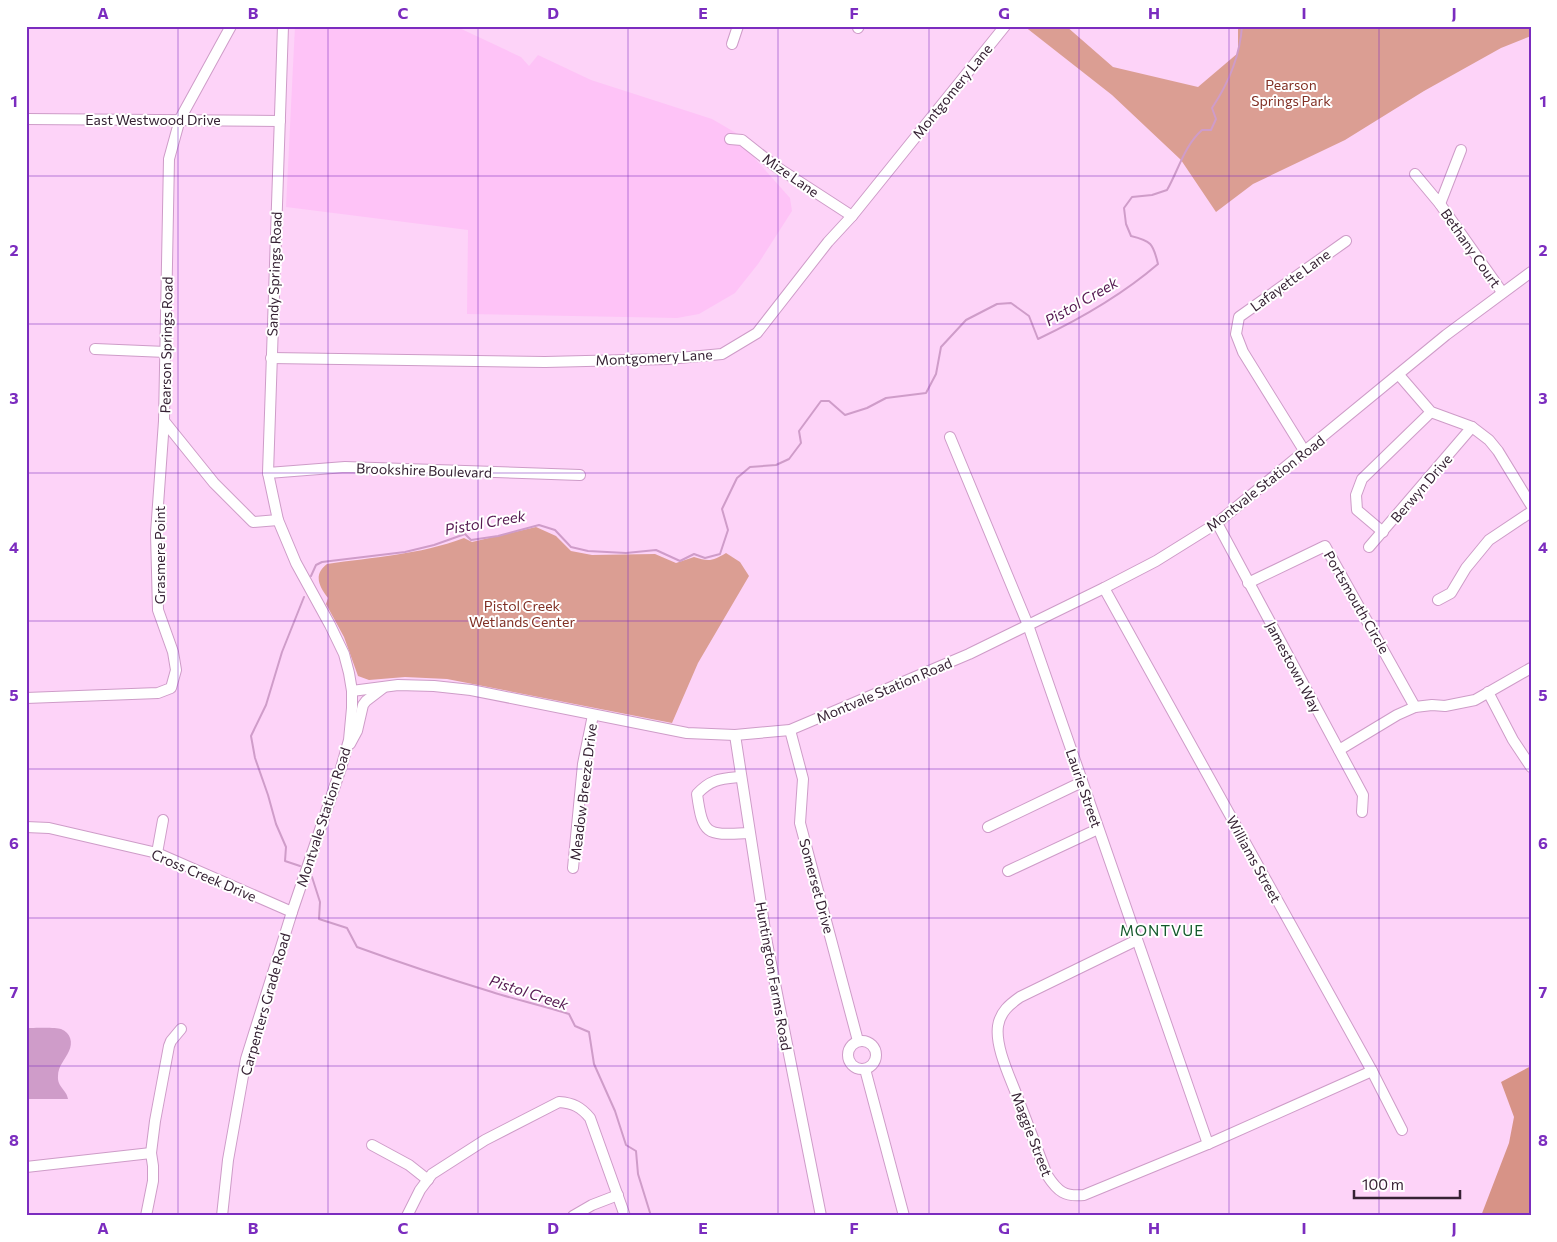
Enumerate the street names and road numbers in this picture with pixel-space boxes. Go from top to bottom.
street label: Montgomery Lane [909,40,995,142]
street label: East Westwood Drive [85,111,221,128]
street label: Mize Lane [760,149,822,201]
street label: Bethany Court [1438,205,1505,291]
street label: Sandy Springs Road [263,211,285,337]
street label: Lafayette Lane [1247,245,1333,315]
street label: Pearson Springs Road [156,276,176,414]
street label: Montgomery Lane [595,345,713,369]
street label: Montvale Station Road [1202,431,1328,535]
street label: Berwyn Drive [1387,450,1455,526]
street label: Brookshire Boulevard [356,459,492,481]
street label: Grasmere Point [151,505,168,604]
street label: Portsmouth Circle [1321,548,1393,656]
street label: Jamestown Way [1263,618,1325,716]
street label: Montvale Station Road [814,654,954,726]
street label: Meadow Breeze Drive [566,722,600,862]
street label: Montvale Station Road [292,745,354,889]
street label: Laurie Street [1063,746,1105,830]
street label: Williams Street [1223,813,1285,906]
street label: Somerset Drive [796,837,838,935]
street label: Cross Creek Drive [149,845,259,905]
street label: Huntington Farms Road [753,900,795,1052]
street label: Carpenters Grade Road [237,931,293,1077]
street label: Maggie Street [1008,1089,1056,1179]

